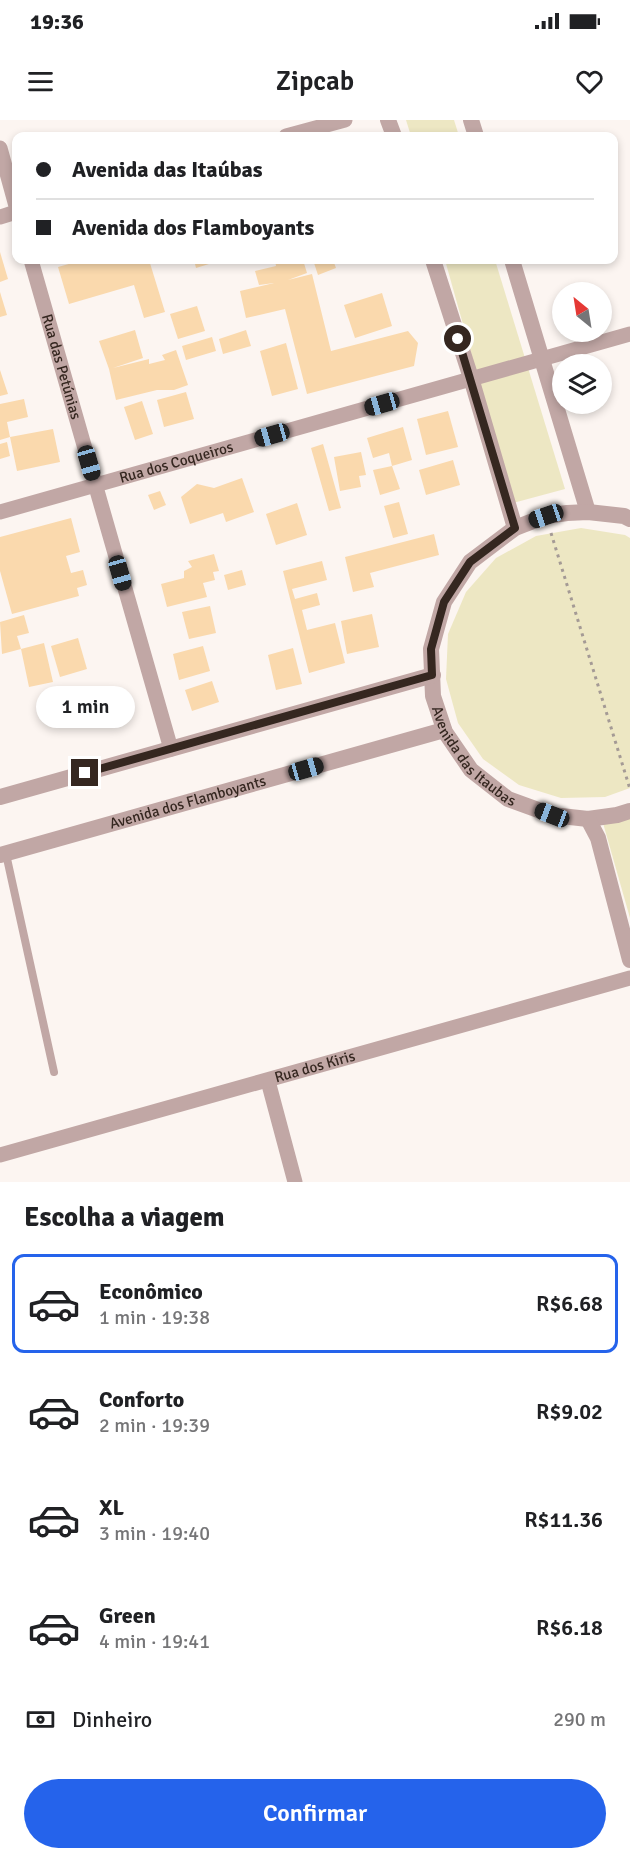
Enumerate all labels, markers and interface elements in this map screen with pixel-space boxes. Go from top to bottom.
text: 19:36 [30,8,84,35]
icon: menu [24,65,57,98]
text: Zipcab [276,65,354,98]
icon: heart [573,65,606,98]
text: Avenida das Itaúbas [72,156,263,183]
text: Avenida dos Flamboyants [72,214,314,241]
north arrow [552,282,612,342]
map controls [552,282,612,414]
street label: Rua das Petúnias [38,312,85,422]
route start [444,325,471,352]
button: layers [552,354,612,414]
car [362,390,402,418]
car [252,421,292,449]
street label: Rua dos Coqueiros [117,437,236,487]
car [75,443,103,483]
car [526,502,566,530]
car [106,553,134,593]
callout: 1 min [36,686,134,728]
text: 1 min [62,694,109,719]
street label: Avenida das Itaubas [428,704,518,810]
car [286,755,326,783]
route end [71,759,98,786]
street label: Avenida dos Flamboyants [107,771,268,833]
car [532,800,572,830]
street label: Rua dos Kiris [272,1047,358,1086]
text: Escolha a viagem [24,1201,225,1234]
icon: car [27,1277,81,1331]
text: Econômico [99,1278,203,1305]
text: R$6.68 [536,1290,603,1317]
text: 1 min · 19:38 [99,1305,210,1330]
icon: car [27,1385,81,1439]
text: Conforto [99,1386,184,1413]
text: R$9.02 [536,1398,603,1425]
text: 2 min · 19:39 [99,1413,210,1438]
icon: car [27,1493,81,1547]
text: XL [99,1494,124,1521]
text: R$11.36 [524,1506,603,1533]
text: 3 min · 19:40 [99,1521,210,1546]
icon: car [27,1601,81,1655]
text: Green [99,1602,156,1629]
text: R$6.18 [536,1614,603,1641]
text: 4 min · 19:41 [99,1629,210,1654]
icon: cash [24,1703,57,1736]
text: Dinheiro [72,1706,152,1733]
text: 290 m [553,1707,606,1732]
button: Confirmar [24,1779,606,1848]

